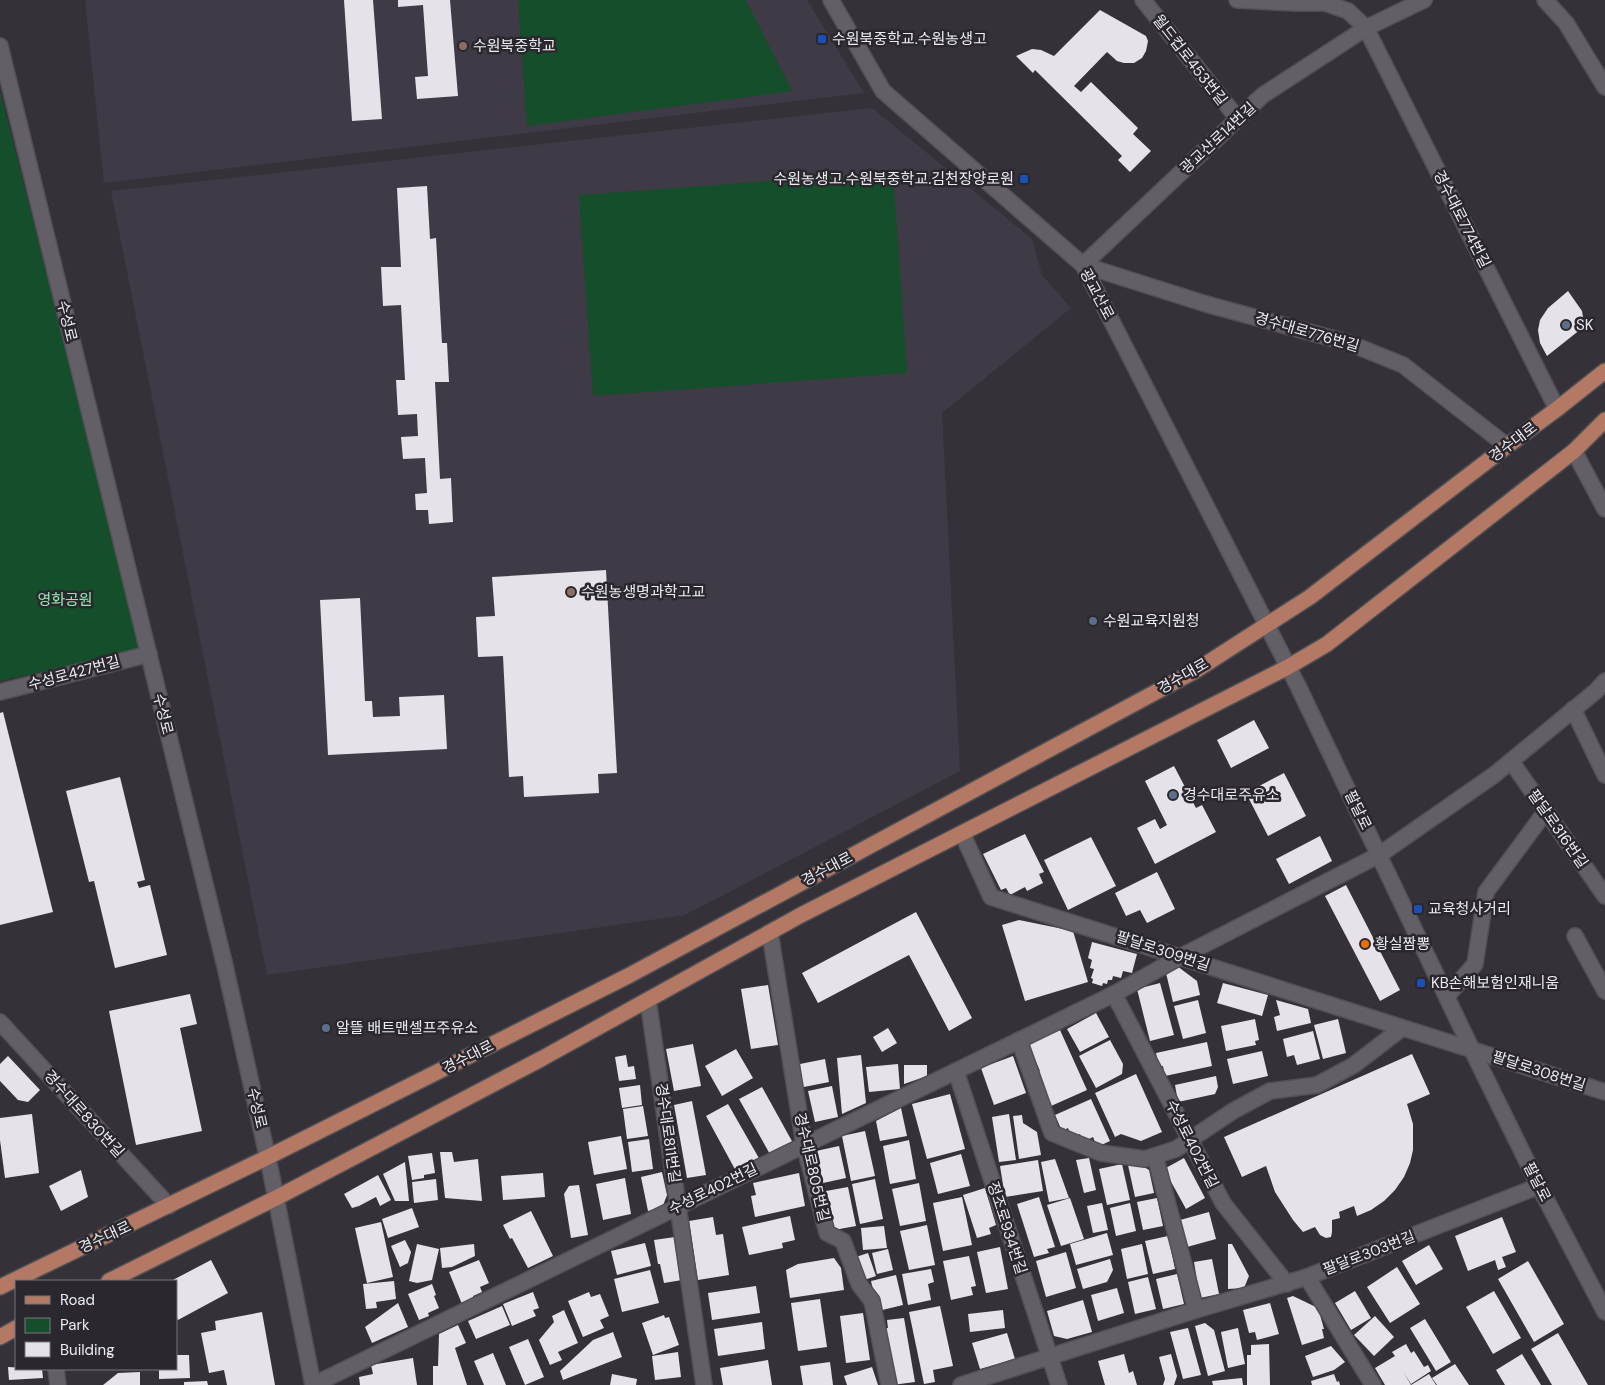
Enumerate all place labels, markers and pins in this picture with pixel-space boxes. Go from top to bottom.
place label: 수원북중학교.수원농생고 [832,29,987,49]
marker: 수원북중학교.수원농생고 [816,33,828,45]
place label: 수원북중학교 [473,36,556,56]
marker: 수원북중학교 [457,40,469,52]
place label: 수원농생고.수원북중학교.김천장양로원 [773,169,1014,189]
marker: 수원농생고.수원북중학교.김천장양로원 [1018,173,1030,185]
place label: SK [1576,315,1594,335]
marker: SK [1560,319,1572,331]
place label: 수원농생명과학고교 [581,582,705,602]
marker: 수원농생명과학고교 [565,586,577,598]
place label: 수원교육지원청 [1103,611,1200,631]
marker: 수원교육지원청 [1087,615,1099,627]
place label: 경수대로주유소 [1183,785,1280,805]
marker: 경수대로주유소 [1167,789,1179,801]
place label: 교육청사거리 [1428,899,1511,919]
marker: 교육청사거리 [1412,903,1424,915]
place label: 황실짬뽕 [1375,934,1430,954]
marker: 황실짬뽕 [1359,938,1371,950]
place label: KB손해보험인재니움 [1431,973,1559,993]
marker: KB손해보험인재니움 [1415,977,1427,989]
place label: 알뜰 배트맨셀프주유소 [336,1018,478,1038]
marker: 알뜰 배트맨셀프주유소 [320,1022,332,1034]

